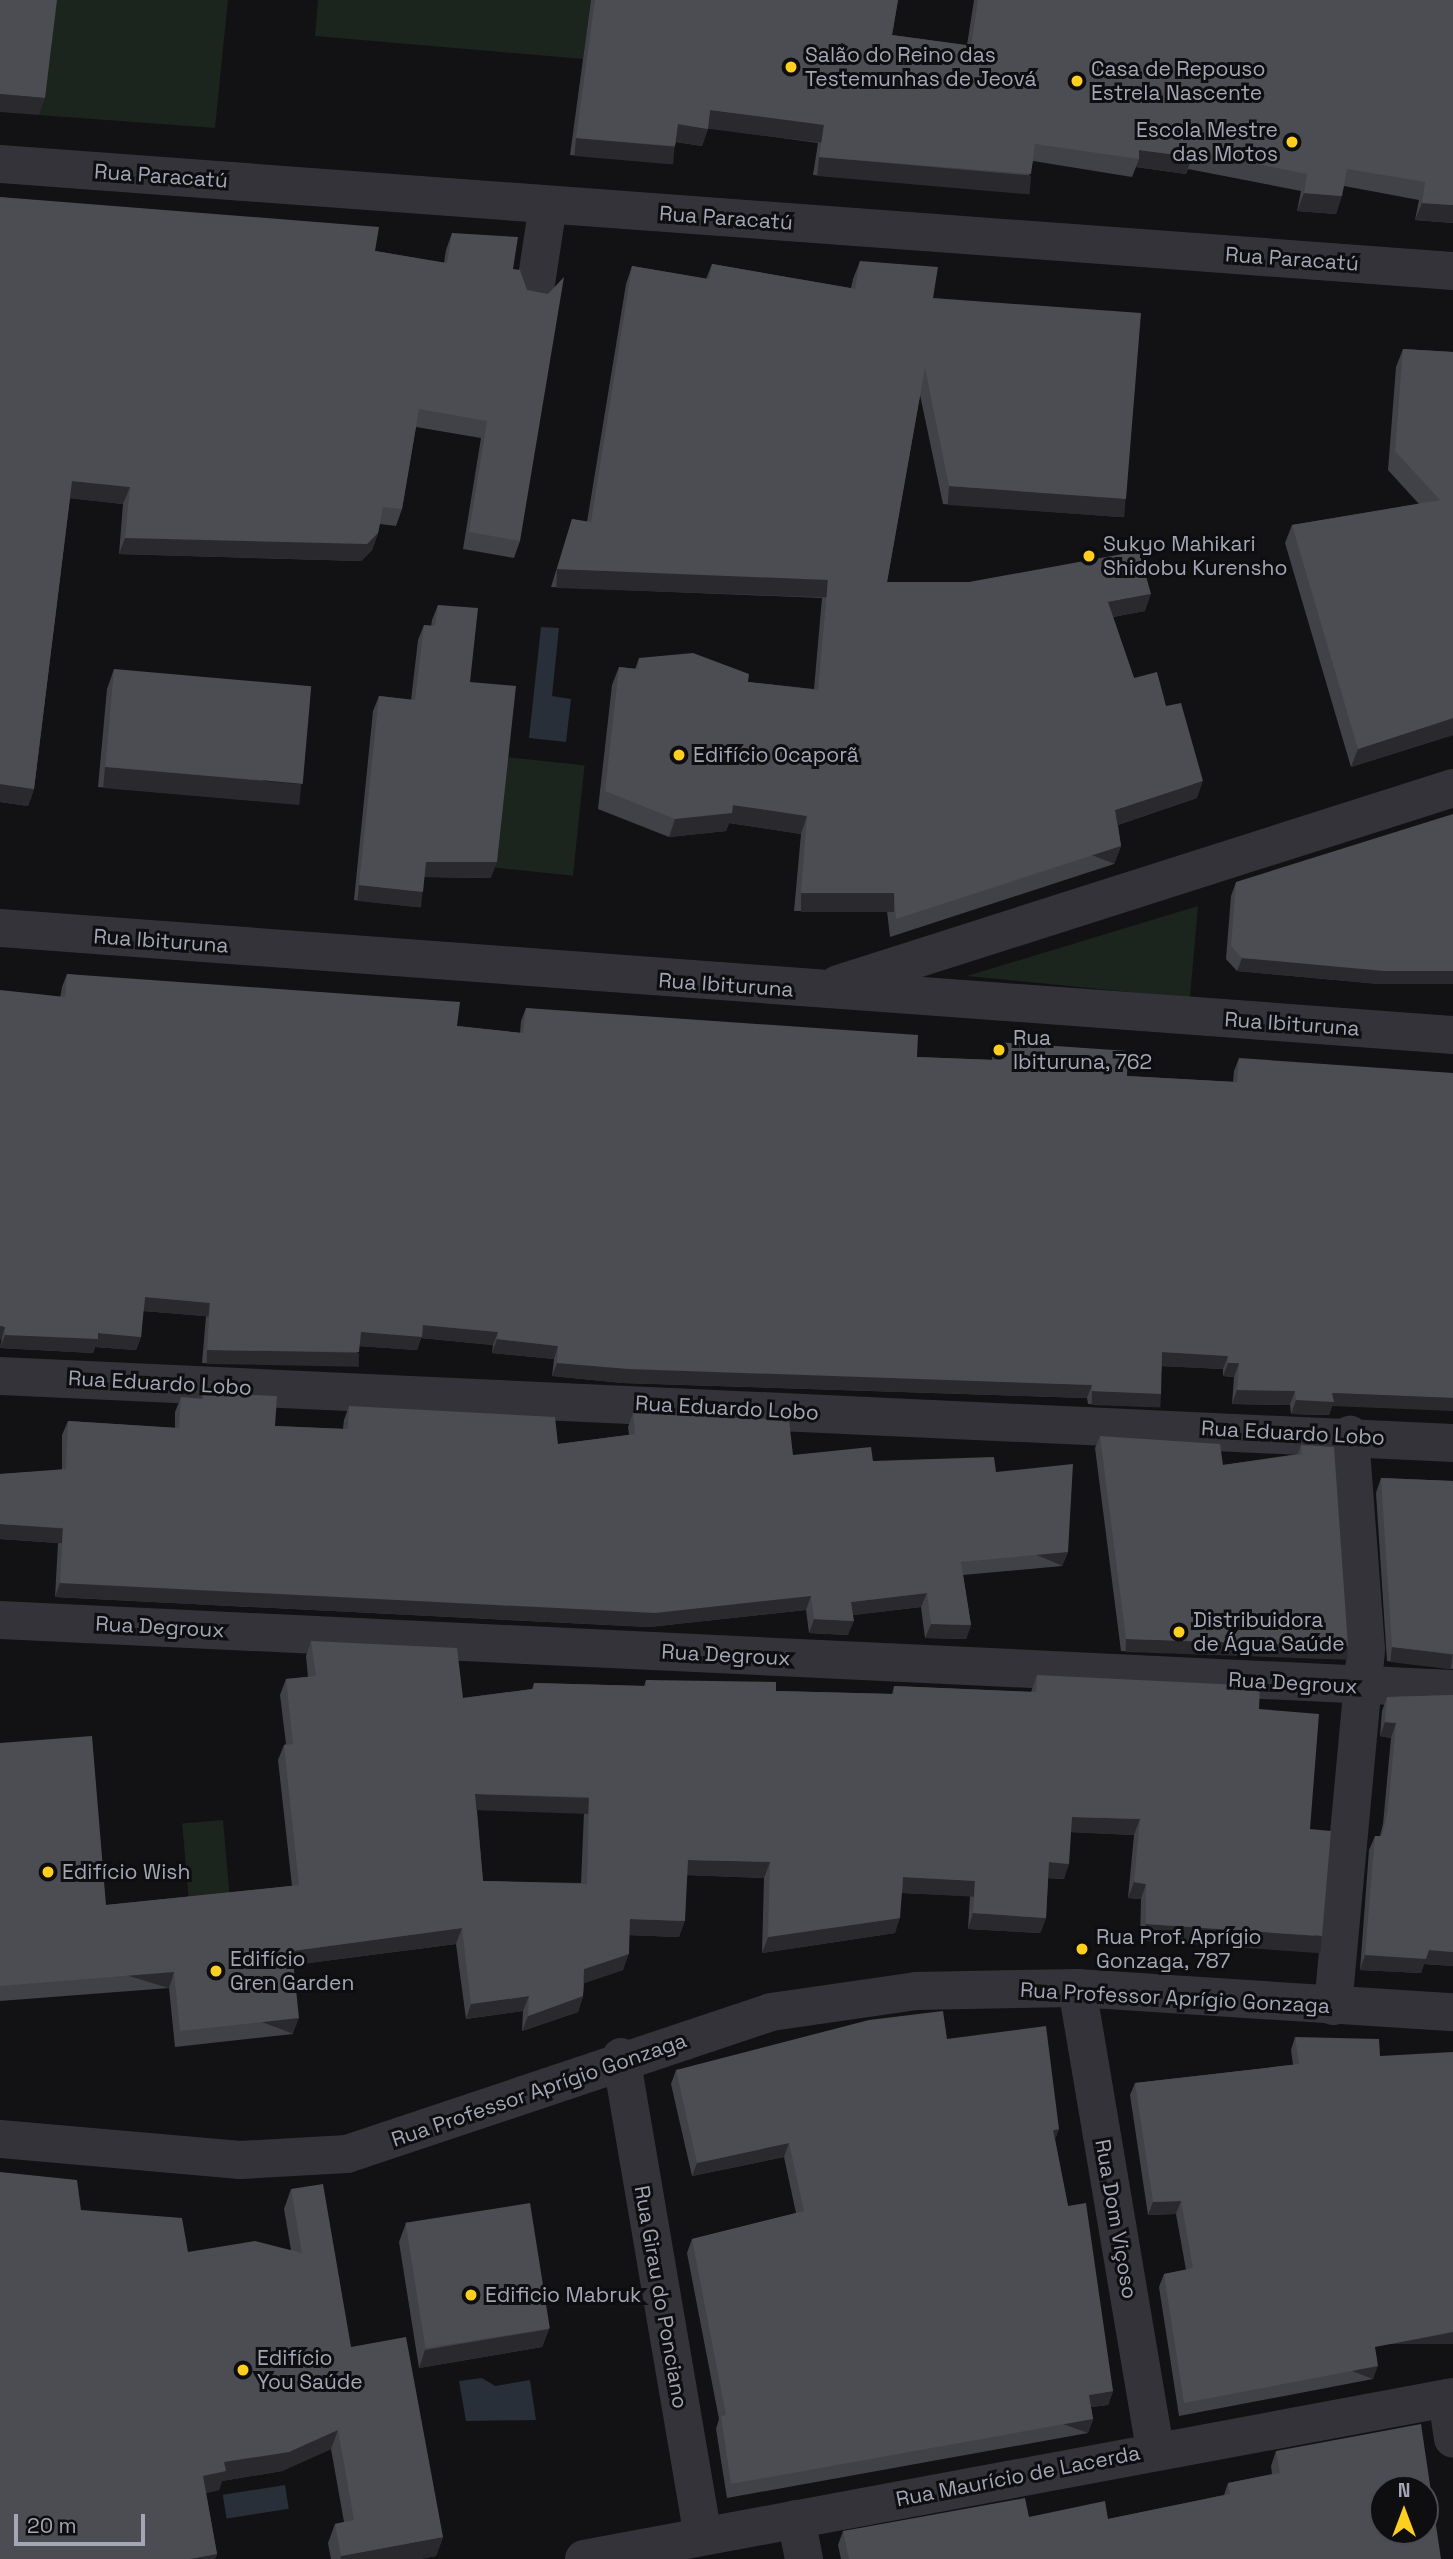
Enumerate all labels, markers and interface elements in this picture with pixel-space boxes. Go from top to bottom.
place label: Salão do Reino das Testemunhas de Jeová [805,42,1036,92]
place label: Casa de Repouso Estrela Nascente [1091,56,1265,106]
marker: Salão do Reino das Testemunhas de Jeová [783,59,799,75]
marker: Casa de Repouso Estrela Nascente [1069,73,1085,89]
place label: Escola Mestre das Motos [1136,117,1278,167]
marker: Escola Mestre das Motos [1284,134,1300,150]
street label: Rua Paracatú [93,159,229,193]
street label: Rua Paracatú [658,201,794,235]
street label: Rua Paracatú [1224,242,1360,276]
place label: Sukyo Mahikari Shidobu Kurensho [1103,531,1287,581]
marker: Sukyo Mahikari Shidobu Kurensho [1081,548,1097,564]
place label: Edifício Ocaporã [693,742,859,768]
marker: Edifício Ocaporã [671,747,687,763]
street label: Rua Ibituruna [92,924,230,958]
street label: Rua Ibituruna [657,968,795,1002]
street label: Rua Ibituruna [1223,1007,1361,1041]
place label: Rua Ibituruna, 762 [1013,1025,1153,1075]
marker: Rua Ibituruna, 762 [991,1042,1007,1058]
street label: Rua Eduardo Lobo [67,1366,253,1400]
street label: Rua Eduardo Lobo [634,1391,820,1425]
street label: Rua Eduardo Lobo [1200,1416,1386,1450]
place label: Distribuidora de Água Saúde [1193,1607,1345,1657]
street label: Rua Degroux [95,1611,225,1643]
marker: Distribuidora de Água Saúde [1171,1624,1187,1640]
street label: Rua Degroux [661,1639,791,1671]
street label: Rua Degroux [1228,1667,1358,1699]
place label: Edifício Wish [62,1859,190,1885]
marker: Edifício Wish [40,1864,56,1880]
place label: Rua Prof. Aprígio Gonzaga, 787 [1096,1924,1263,1974]
marker: Rua Prof. Aprígio Gonzaga, 787 [1074,1941,1090,1957]
place label: Edifício Gren Garden [230,1946,354,1996]
marker: Edifício Gren Garden [208,1963,224,1979]
street label: Rua Professor Aprígio Gonzaga [1019,1977,1331,2019]
street label: Rua Professor Aprígio Gonzaga [388,2028,690,2152]
street label: Rua Dom Viçoso [1090,2137,1142,2301]
street label: Rua Girau do Ponciano [629,2184,693,2410]
place label: Edificio Mabruk [485,2282,641,2308]
marker: Edificio Mabruk [463,2287,479,2303]
place label: Edifício You Saúde [257,2345,363,2395]
marker: Edifício You Saúde [235,2362,251,2378]
street label: Rua Maurício de Lacerda [894,2440,1142,2512]
north arrow [1369,2475,1439,2545]
text: N [1398,2478,1410,2503]
scale bar [18,2500,149,2544]
text: 20 m [27,2512,77,2539]

